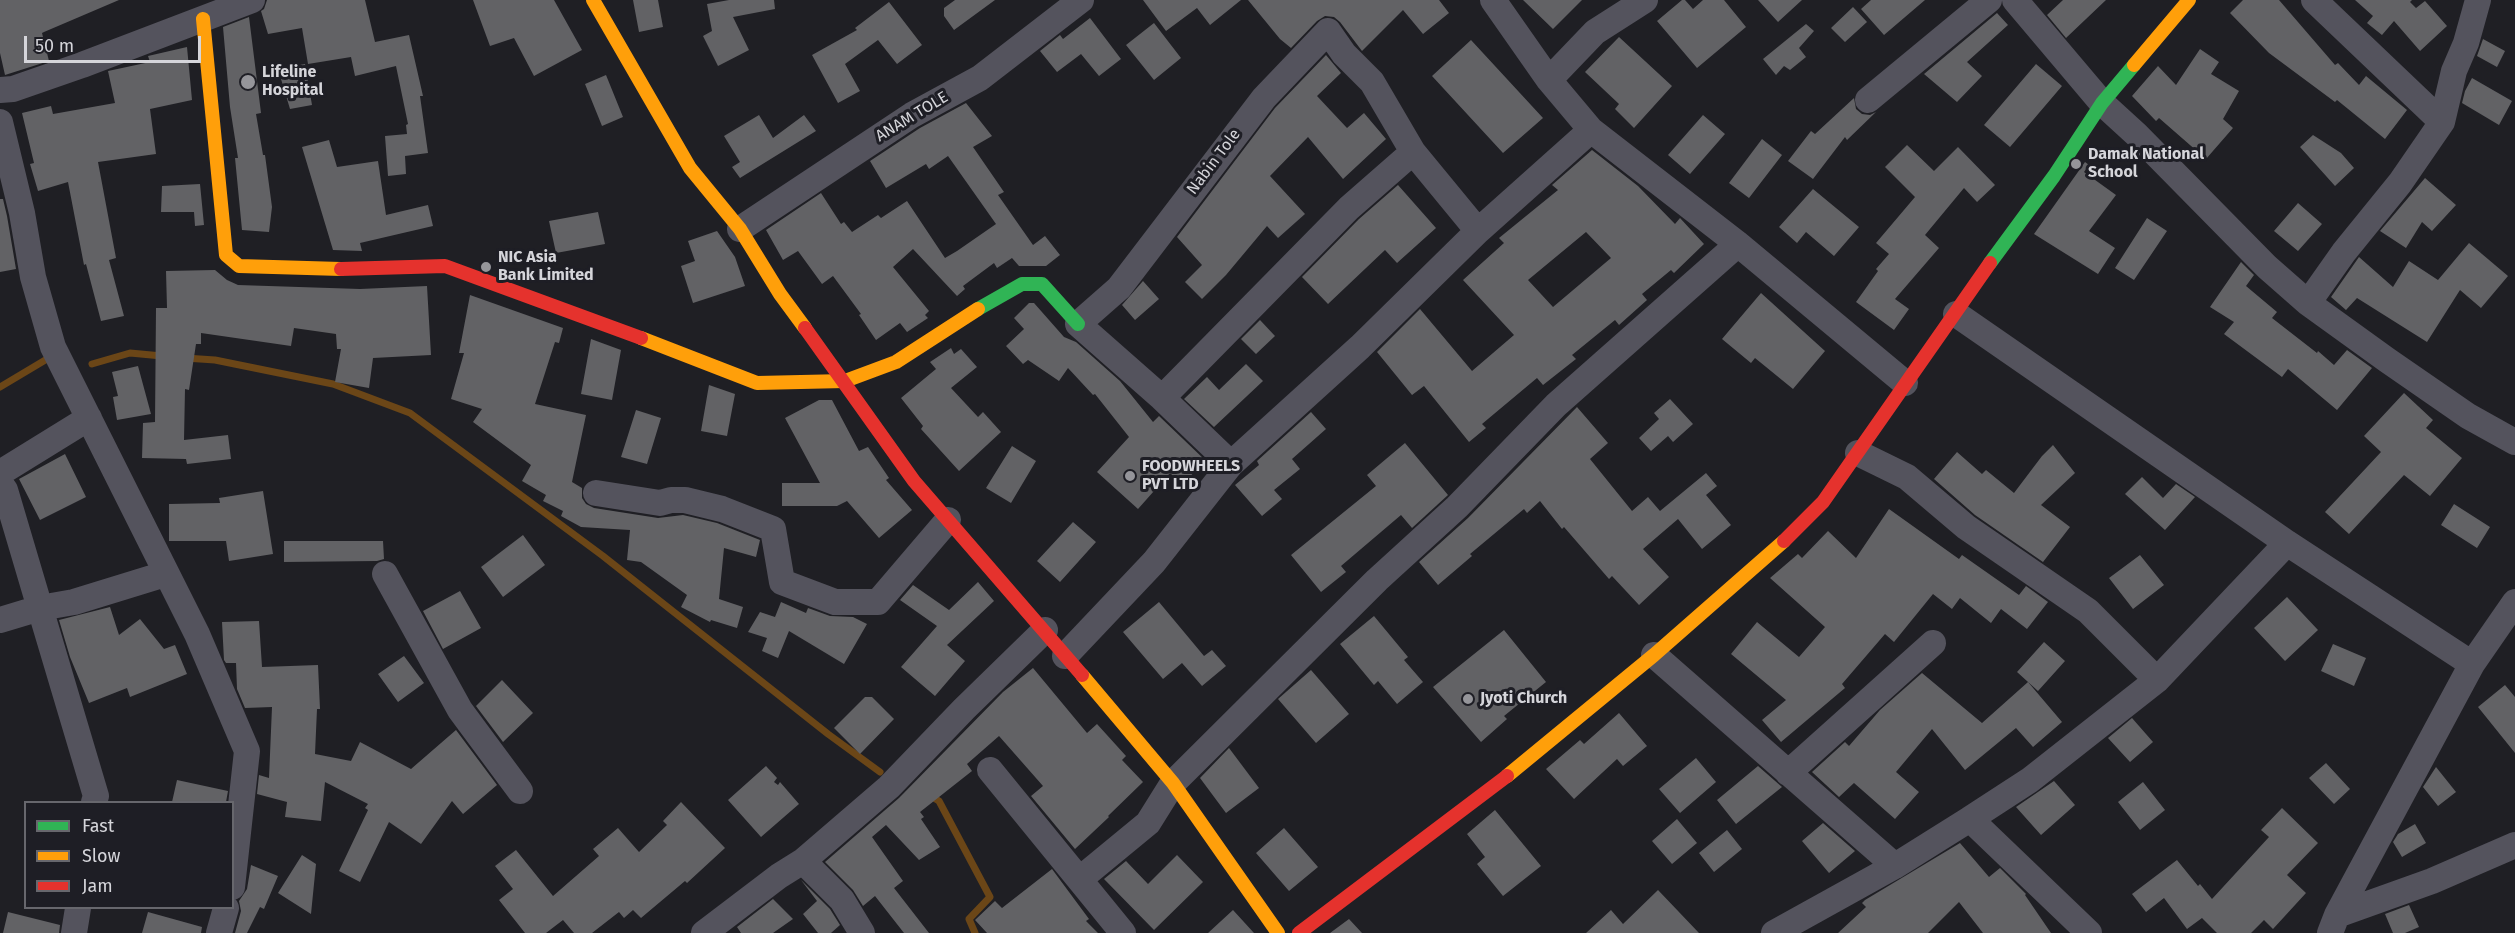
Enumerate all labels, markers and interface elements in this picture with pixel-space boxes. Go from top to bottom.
scale bar [27,24,204,62]
text: 50 m [35,35,74,57]
place label: Lifeline Hospital [262,63,323,101]
marker: Lifeline Hospital [239,73,257,91]
street label: ANAM TOLE [872,88,952,146]
street label: Nabin Tole [1183,125,1245,199]
place label: Damak National School [2088,145,2204,183]
marker: Damak National School [2069,157,2083,171]
place label: NIC Asia Bank Limited [498,248,594,286]
marker: NIC Asia Bank Limited [479,260,493,274]
place label: FOODWHEELS PVT LTD [1142,457,1240,495]
marker: FOODWHEELS PVT LTD [1123,469,1137,483]
place label: Jyoti Church [1480,689,1567,709]
marker: Jyoti Church [1461,692,1475,706]
legend [24,801,234,909]
text: Fast [82,815,114,837]
text: Slow [82,845,120,867]
text: Jam [82,875,113,897]

